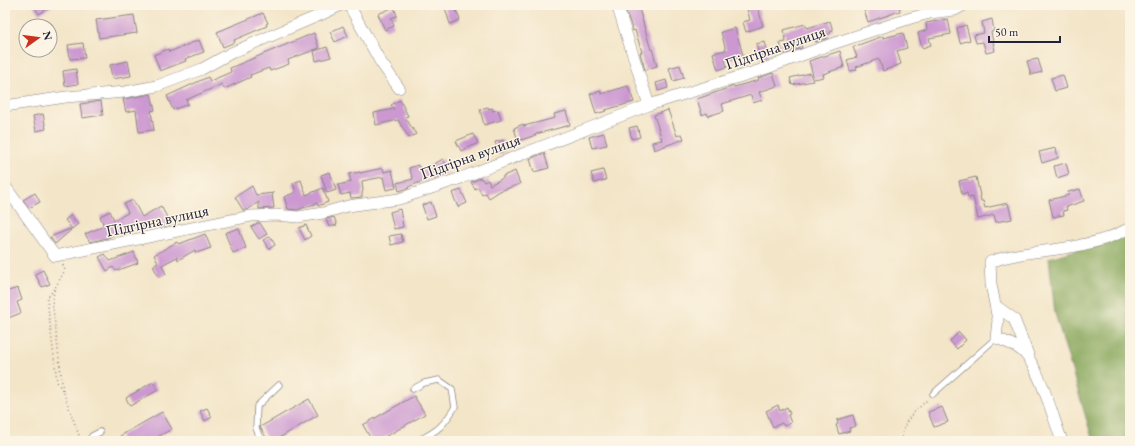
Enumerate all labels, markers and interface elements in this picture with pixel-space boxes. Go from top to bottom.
north arrow [18,18,58,58]
scale bar [989,18,1060,44]
street label: Підгірна вулиця [722,20,828,74]
text: 50 m [995,24,1019,40]
text: N [40,30,56,42]
street label: Підгірна вулиця [417,129,523,184]
street label: Підгірна вулиця [104,199,211,242]

